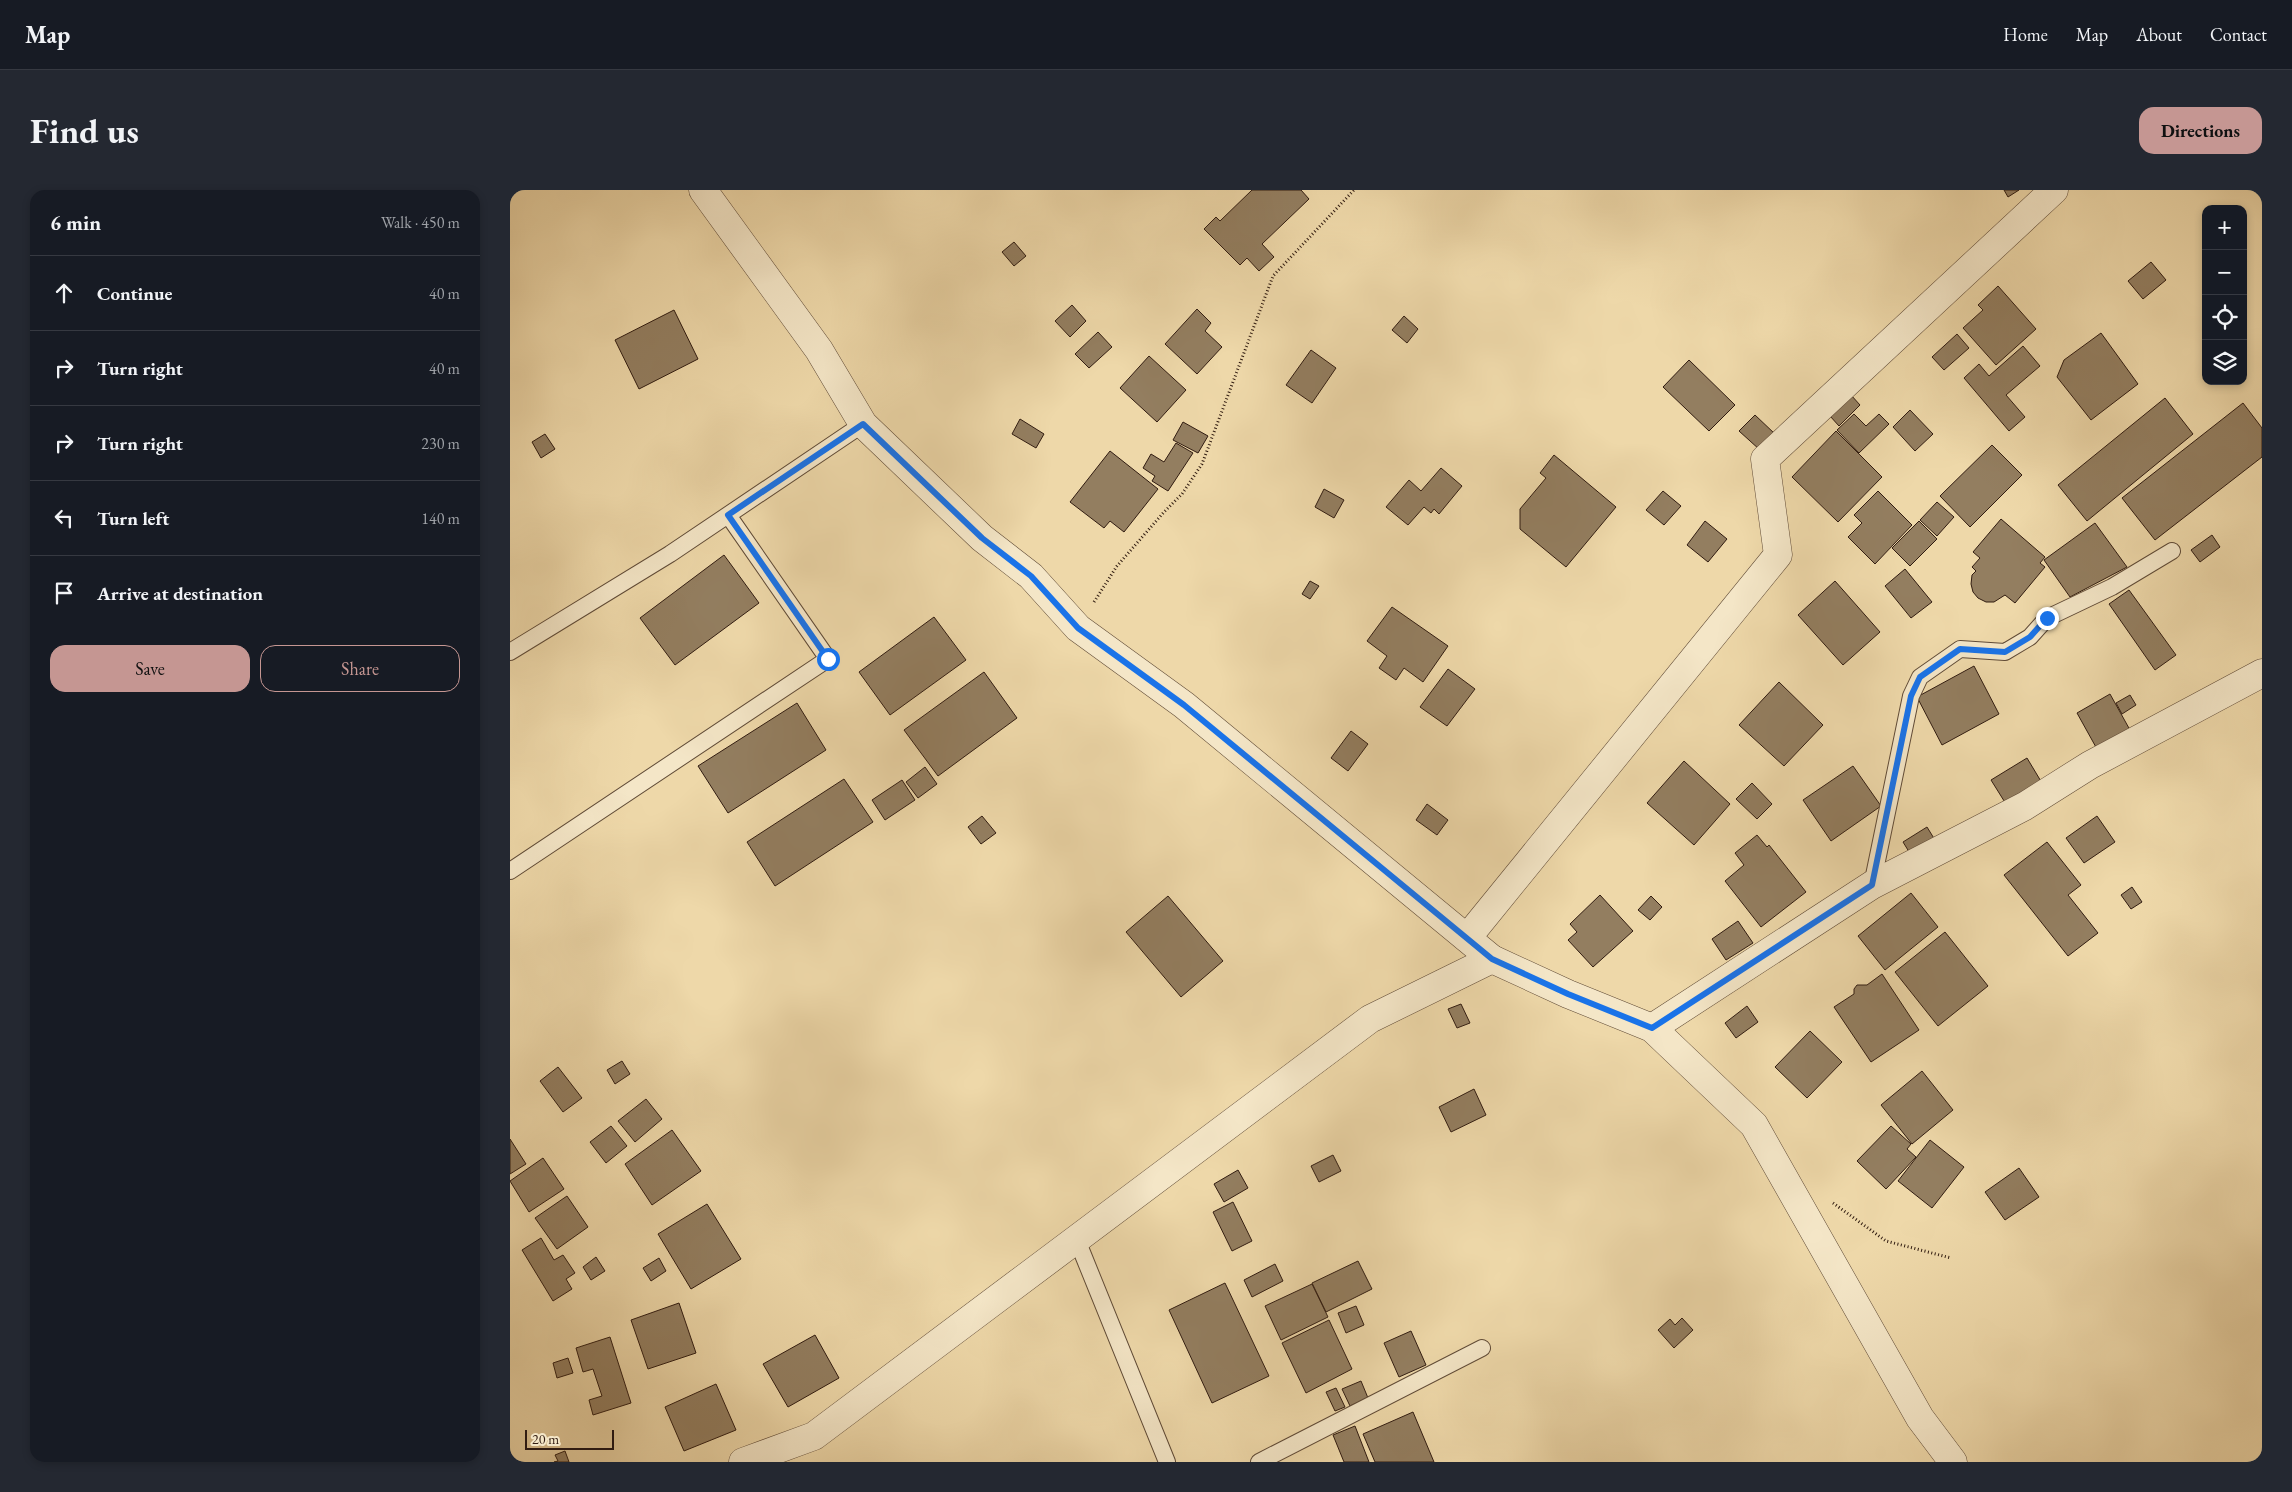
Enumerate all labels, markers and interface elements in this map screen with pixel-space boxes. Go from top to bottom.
text: Map [25,19,70,50]
text: Home [2003,23,2048,46]
text: Map [2076,23,2108,46]
text: About [2136,23,2182,46]
text: Contact [2210,23,2267,46]
button: Directions [2139,107,2262,154]
text: Find us [30,108,139,153]
map controls [2202,205,2247,385]
button: + [2202,205,2247,250]
text: 6 min [50,209,101,236]
text: Walk · 450 m [381,212,460,233]
button: − [2202,250,2247,295]
icon: ahead [50,279,78,307]
text: Continue [97,281,172,306]
text: 40 m [429,283,460,304]
button: locate [2202,295,2247,340]
button: layers [2202,340,2247,385]
icon: right [50,354,78,382]
text: Turn right [97,356,183,381]
text: 40 m [429,358,460,379]
icon: right [50,429,78,457]
text: Turn right [97,431,183,456]
text: 230 m [421,433,460,454]
icon: left [50,504,78,532]
text: Turn left [97,506,169,531]
text: 140 m [421,508,460,529]
icon: arrive [50,579,78,607]
text: Arrive at destination [97,581,263,606]
route end [2036,607,2059,630]
button: Save [50,645,250,692]
button: Share [260,645,460,692]
route start [817,648,840,671]
scale bar [525,1427,614,1450]
text: 20 m [532,1430,559,1448]

